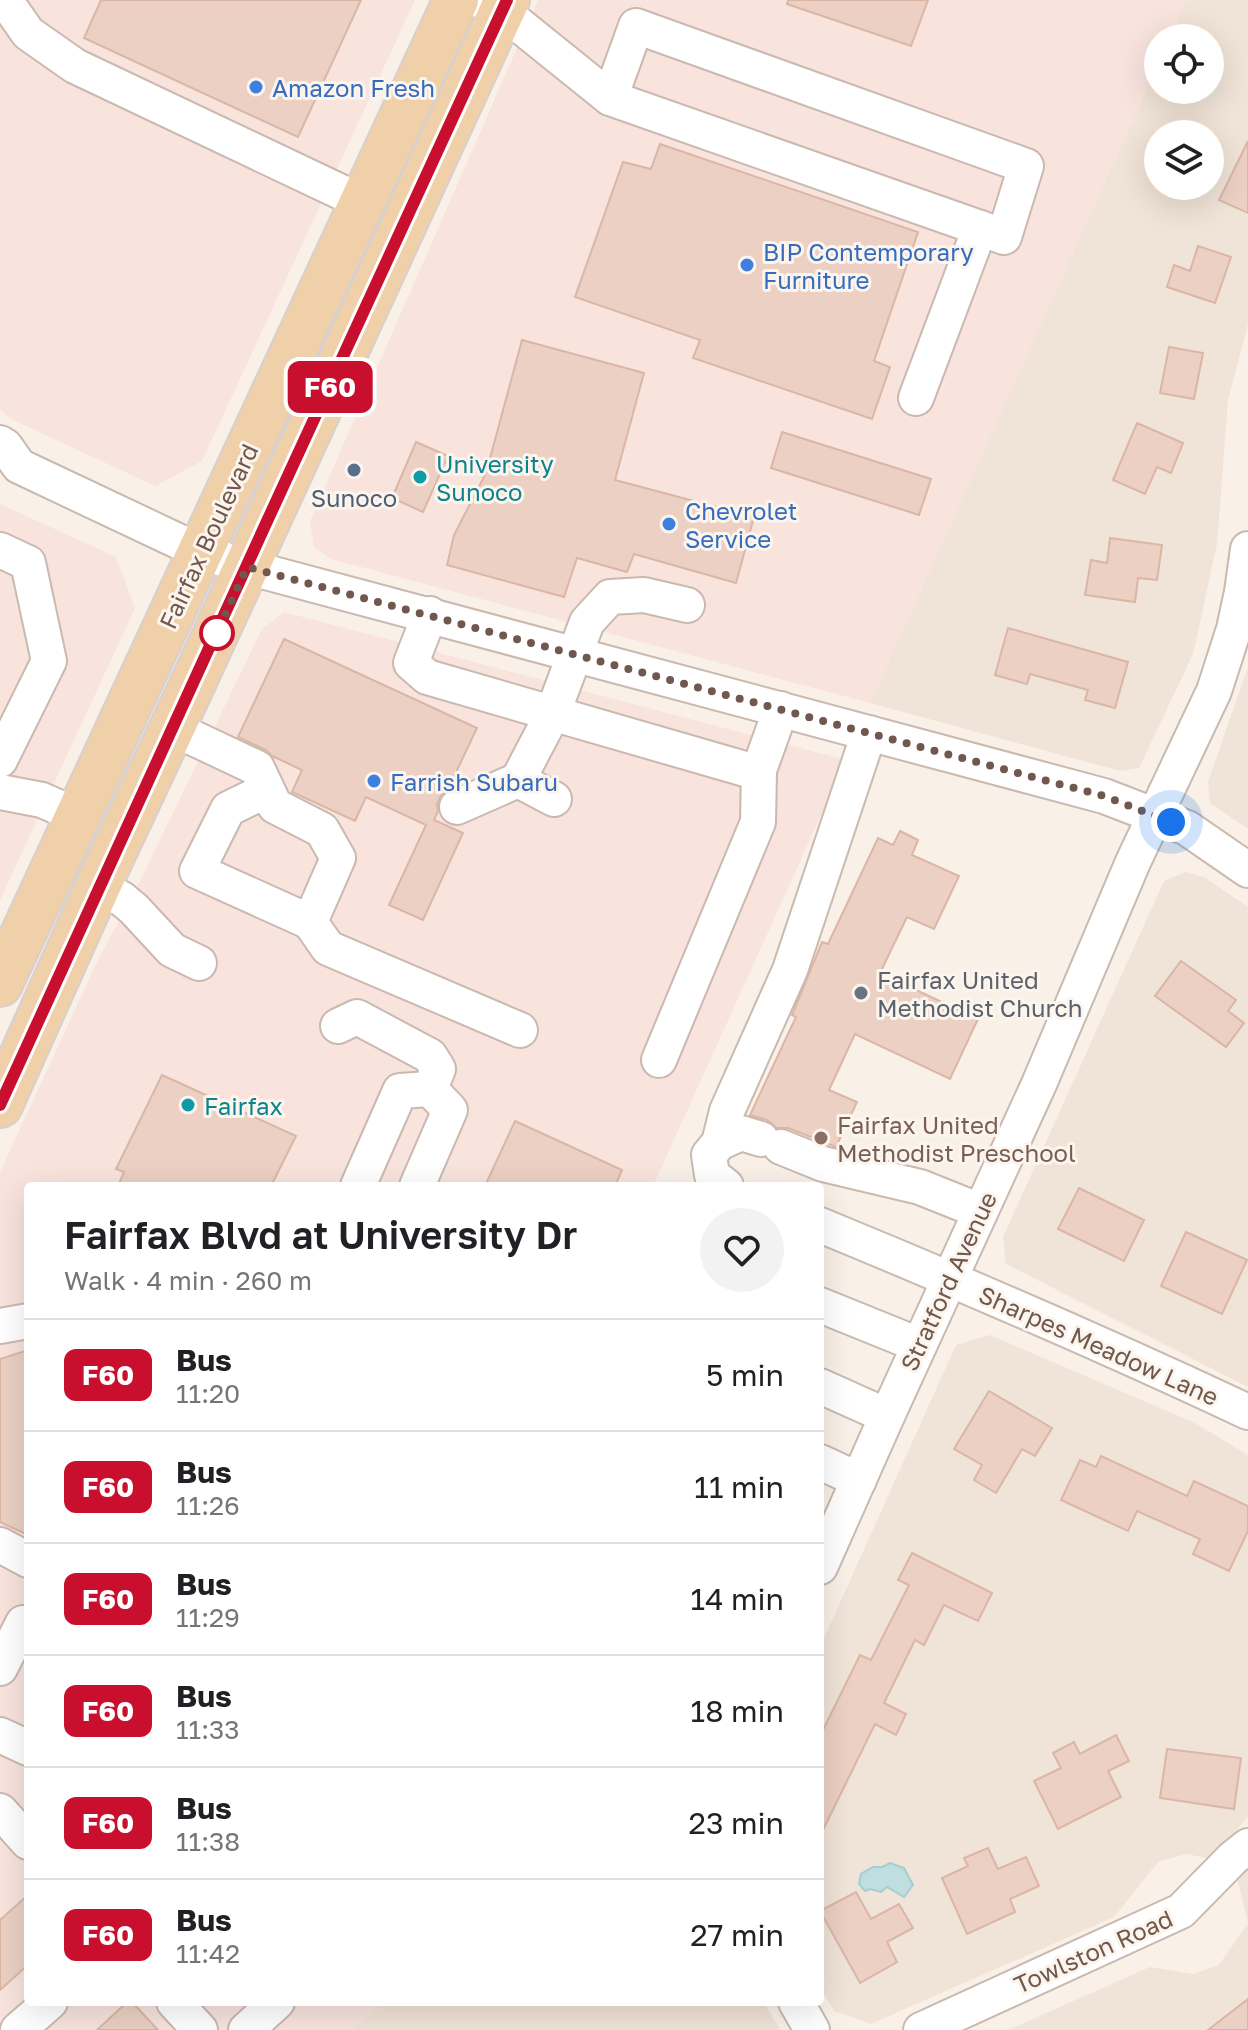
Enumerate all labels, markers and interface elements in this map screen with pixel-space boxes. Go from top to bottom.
map controls [1144,24,1224,200]
button: locate [1144,24,1224,104]
place label: Amazon Fresh [272,73,435,102]
marker: Amazon Fresh [247,78,265,96]
button: layers [1144,120,1224,200]
place label: BIP Contemporary Furniture [763,237,974,294]
marker: BIP Contemporary Furniture [738,256,756,274]
line badge: F60 [284,361,376,413]
text: F60 [304,370,356,403]
street label: Fairfax Boulevard [152,439,264,633]
place label: University Sunoco [436,449,554,506]
marker: Sunoco [345,461,363,479]
marker: University Sunoco [411,468,429,486]
place label: Sunoco [311,483,397,512]
place label: Chevrolet Service [685,496,797,553]
marker: Chevrolet Service [660,515,678,533]
unlabelled marker [200,616,234,650]
place label: Farrish Subaru [390,767,558,796]
marker: Farrish Subaru [365,772,383,790]
your location [1151,802,1191,842]
place label: Fairfax United Methodist Church [877,965,1082,1022]
marker: Fairfax United Methodist Church [852,984,870,1002]
place label: Fairfax [204,1091,283,1120]
marker: Fairfax [179,1096,197,1114]
place label: Fairfax United Methodist Preschool [837,1110,1076,1167]
marker: Fairfax United Methodist Preschool [812,1129,830,1147]
street label: Stratford Avenue [894,1187,1002,1375]
button: heart [700,1208,784,1292]
text: Fairfax Blvd at University Dr [64,1212,577,1257]
text: Walk · 4 min · 260 m [64,1265,312,1296]
street label: Sharpes Meadow Lane [975,1279,1223,1411]
text: Bus [176,1342,232,1378]
text: 5 min [706,1357,784,1393]
text: F60 [82,1358,134,1391]
text: 11:20 [176,1378,240,1409]
text: Bus [176,1454,232,1490]
text: 11 min [694,1469,784,1505]
text: F60 [82,1470,134,1503]
text: 11:26 [176,1490,240,1521]
text: Bus [176,1566,232,1602]
text: 14 min [691,1581,784,1617]
text: F60 [82,1582,134,1615]
text: 11:29 [176,1602,240,1633]
text: Bus [176,1678,232,1714]
text: 18 min [691,1693,784,1729]
text: F60 [82,1694,134,1727]
text: 11:33 [176,1714,239,1745]
text: Bus [176,1790,232,1826]
text: 23 min [689,1805,784,1841]
text: F60 [82,1806,134,1839]
text: 11:38 [176,1826,240,1857]
text: Bus [176,1902,232,1938]
street label: Towlston Road [1009,1903,1177,1999]
text: 27 min [690,1917,784,1953]
text: F60 [82,1918,134,1951]
text: 11:42 [176,1938,240,1969]

